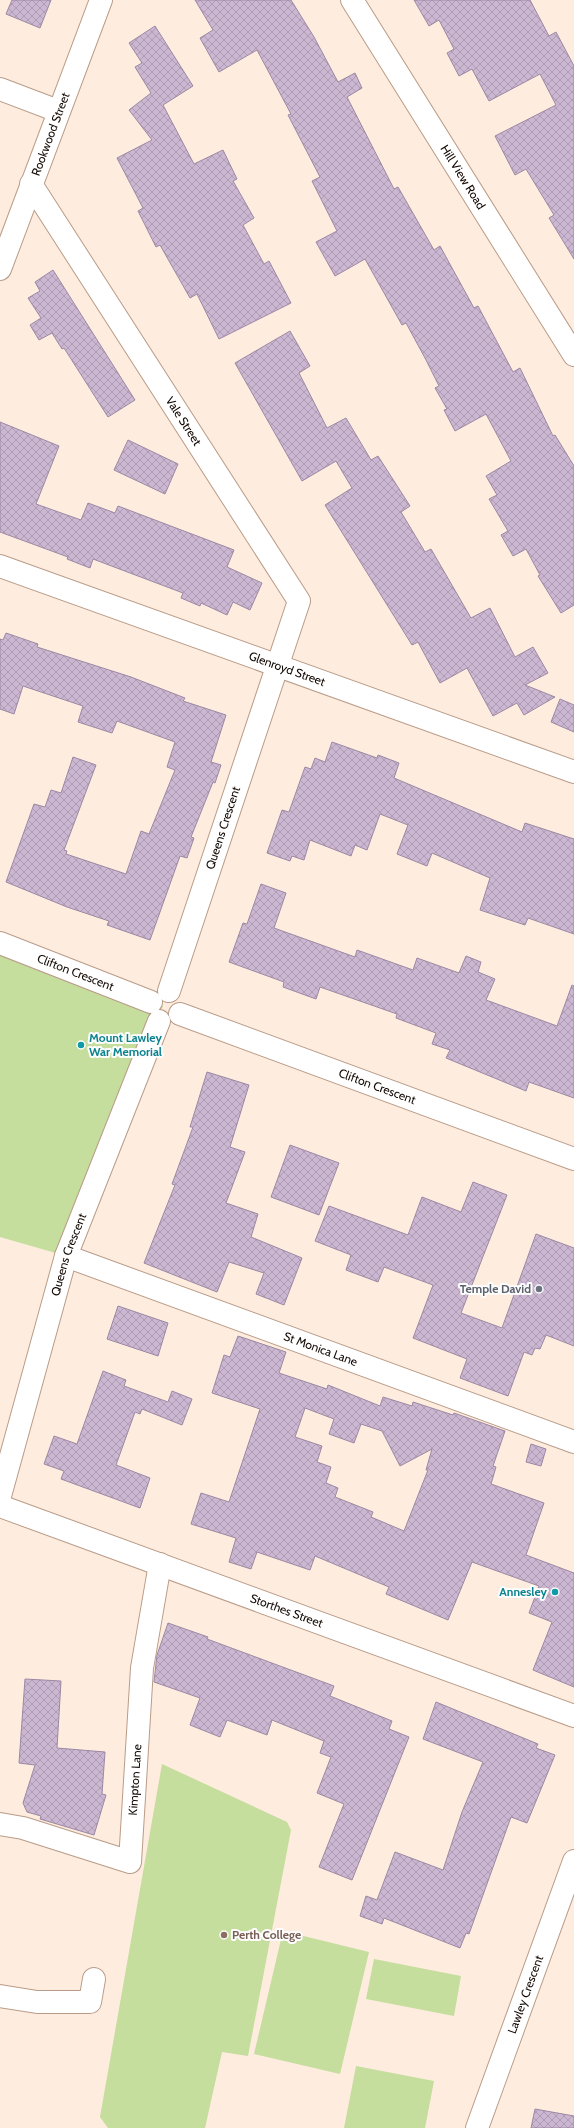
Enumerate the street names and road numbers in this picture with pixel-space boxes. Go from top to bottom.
street label: Rookwood Street [28,90,73,178]
street label: Hill View Road [437,142,489,212]
street label: Vale Street [163,394,205,448]
street label: Glenroyd Street [247,648,327,689]
street label: Queens Crescent [202,784,243,871]
street label: Clifton Crescent [35,950,116,994]
street label: Clifton Crescent [337,1065,418,1107]
street label: Queens Crescent [47,1211,89,1298]
street label: St Monica Lane [282,1328,360,1369]
street label: Storthes Street [248,1590,325,1631]
street label: Kimpton Lane [125,1744,144,1816]
street label: Lawley Crescent [504,1953,546,2036]

